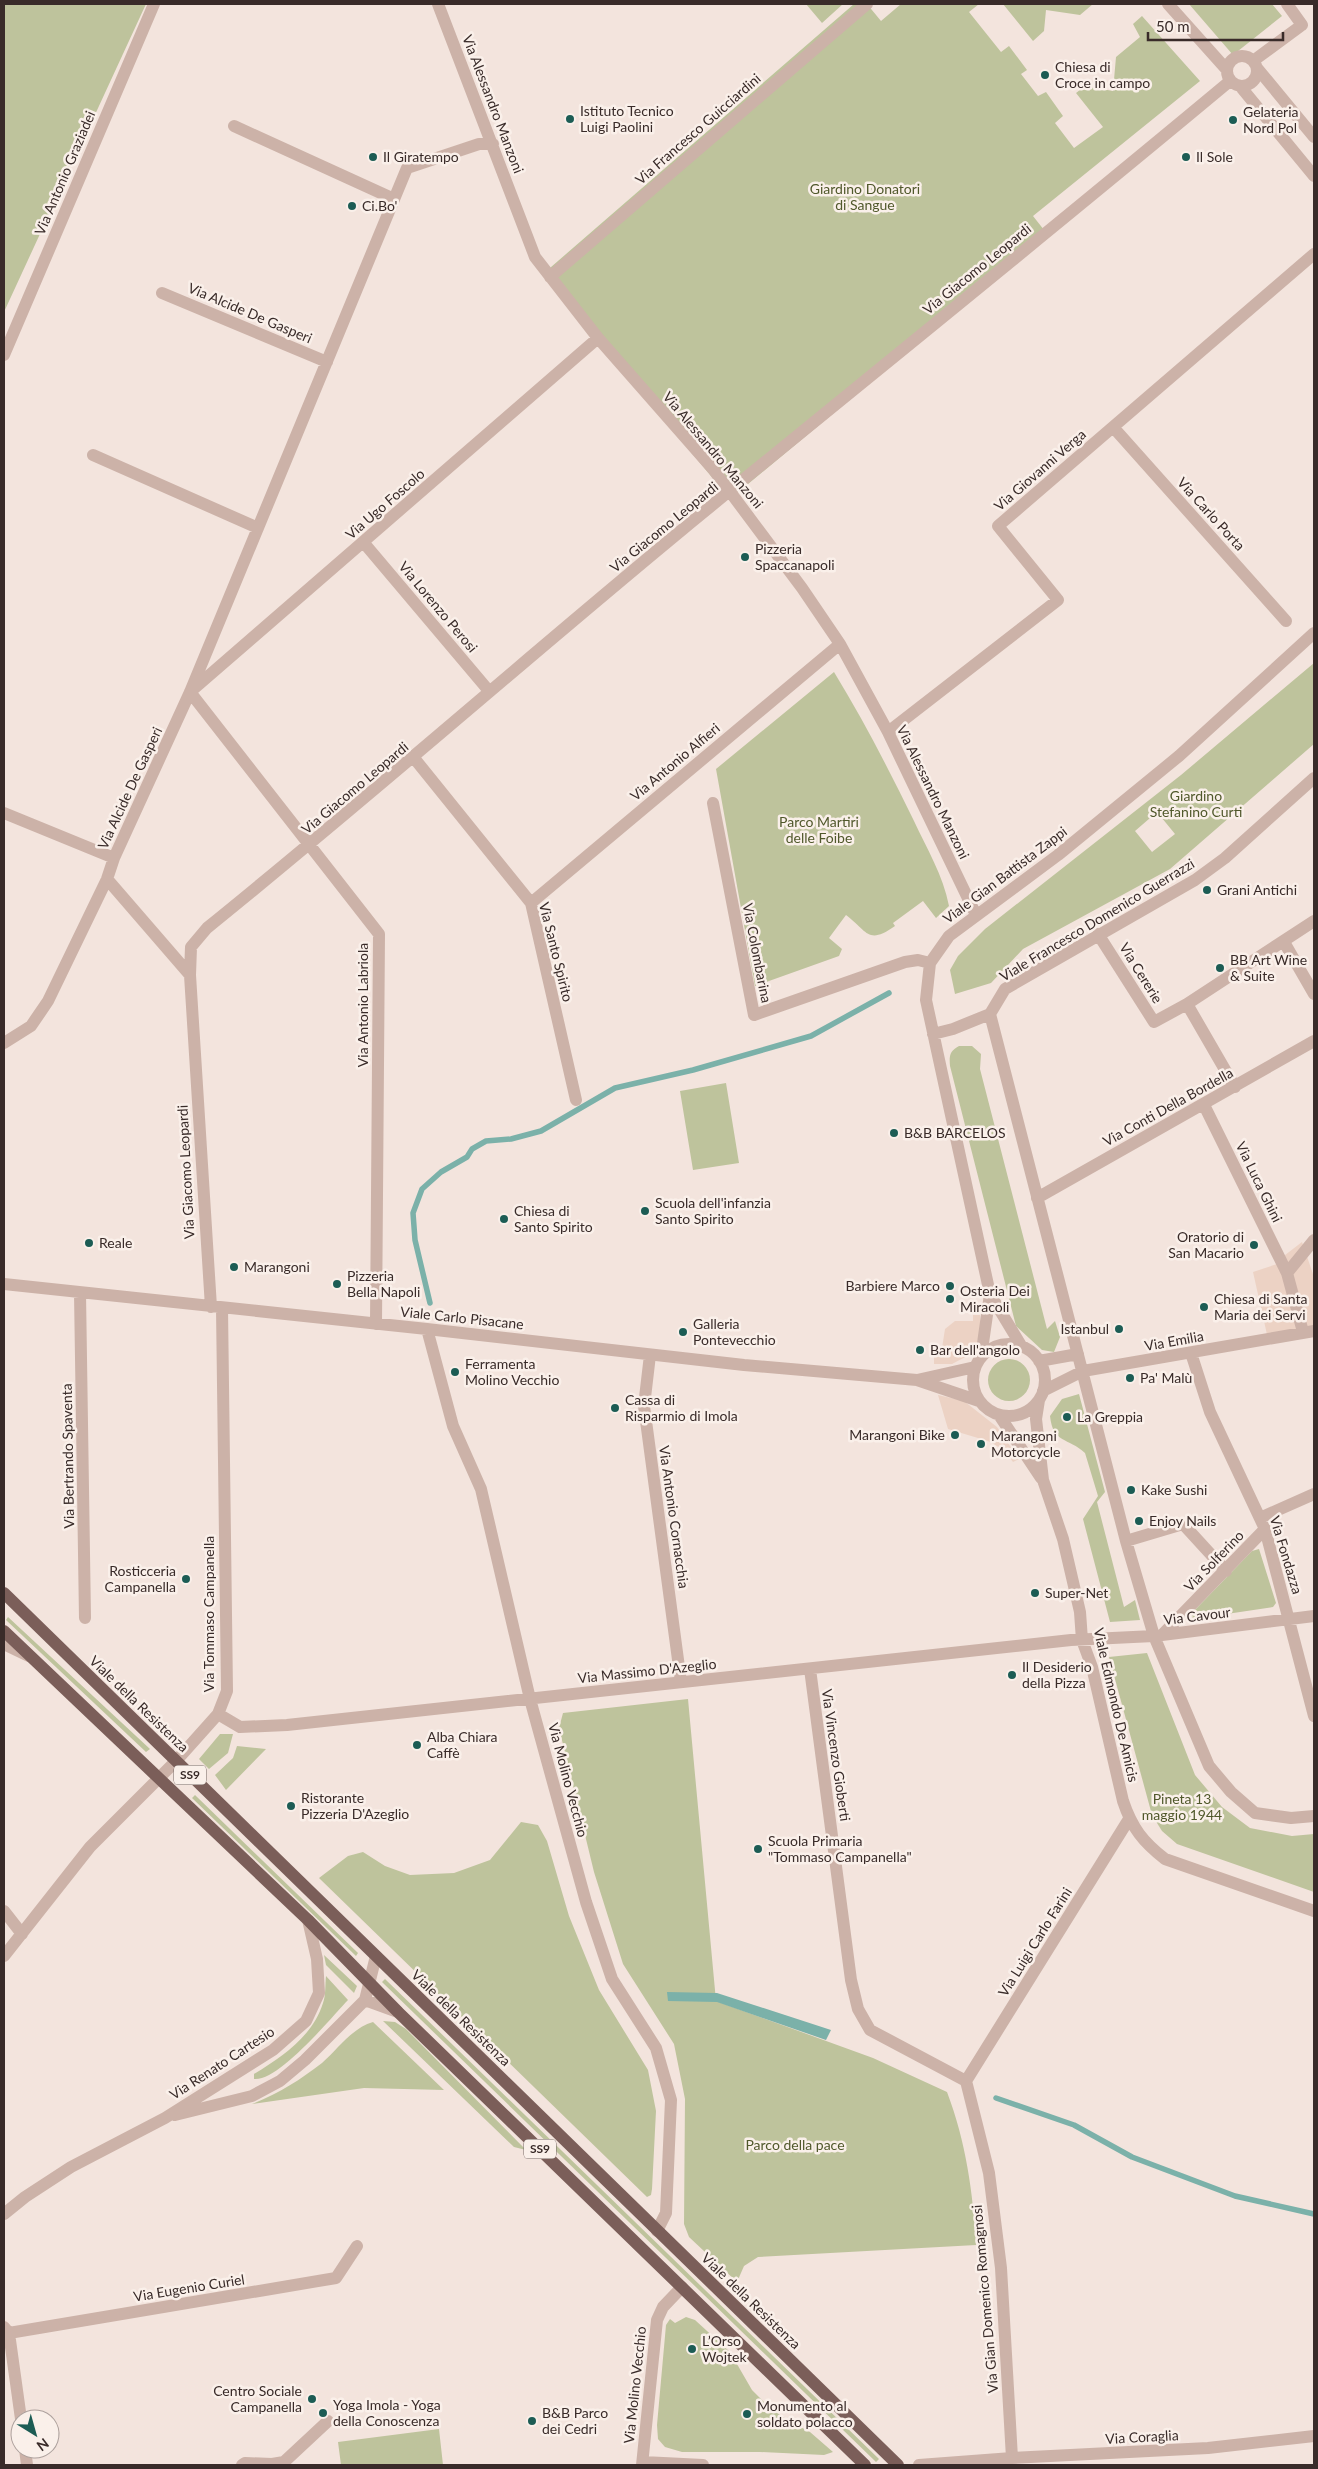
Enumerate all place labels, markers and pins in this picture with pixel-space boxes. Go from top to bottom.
place label: Chiesa di Croce in campo [1055,58,1150,91]
marker: Chiesa di Croce in campo [1039,69,1051,81]
place label: Istituto Tecnico Luigi Paolini [580,102,674,135]
place label: Gelateria Nord Pol [1243,103,1299,136]
marker: Istituto Tecnico Luigi Paolini [564,113,576,125]
marker: Gelateria Nord Pol [1227,114,1239,126]
place label: Il Giratempo [383,148,459,165]
place label: Il Sole [1196,148,1233,165]
marker: Il Giratempo [367,151,379,163]
marker: Il Sole [1180,151,1192,163]
place label: Ci.Bo' [362,197,397,214]
marker: Ci.Bo' [346,200,358,212]
place label: Pizzeria Spaccanapoli [755,540,835,573]
marker: Pizzeria Spaccanapoli [739,551,751,563]
place label: Grani Antichi [1217,881,1297,898]
marker: Grani Antichi [1201,884,1213,896]
place label: BB Art Wine & Suite [1230,951,1307,984]
marker: BB Art Wine & Suite [1214,962,1226,974]
place label: B&B BARCELOS [904,1124,1006,1141]
marker: B&B BARCELOS [888,1127,900,1139]
place label: Scuola dell'infanzia Santo Spirito [655,1194,771,1227]
place label: Chiesa di Santo Spirito [514,1202,593,1235]
marker: Scuola dell'infanzia Santo Spirito [639,1205,651,1217]
marker: Chiesa di Santo Spirito [498,1213,510,1225]
place label: Oratorio di San Macario [1168,1228,1244,1261]
place label: Reale [99,1234,132,1251]
marker: Reale [83,1237,95,1249]
marker: Oratorio di San Macario [1248,1239,1260,1251]
place label: Marangoni [244,1258,310,1275]
marker: Marangoni [228,1261,240,1273]
place label: Pizzeria Bella Napoli [347,1267,420,1300]
place label: Barbiere Marco [846,1277,940,1294]
marker: Pizzeria Bella Napoli [331,1278,343,1290]
marker: Barbiere Marco [944,1280,956,1292]
place label: Osteria Dei Miracoli [960,1282,1030,1315]
place label: Chiesa di Santa Maria dei Servi [1214,1290,1307,1323]
marker: Osteria Dei Miracoli [944,1293,956,1305]
marker: Chiesa di Santa Maria dei Servi [1198,1301,1210,1313]
place label: Galleria Pontevecchio [693,1315,776,1348]
place label: Istanbul [1060,1320,1109,1337]
marker: Istanbul [1113,1323,1125,1335]
marker: Galleria Pontevecchio [677,1326,689,1338]
place label: Bar dell'angolo [930,1341,1020,1358]
marker: Bar dell'angolo [914,1344,926,1356]
place label: Ferramenta Molino Vecchio [465,1355,559,1388]
marker: Ferramenta Molino Vecchio [449,1366,461,1378]
place label: Pa' Malù [1140,1369,1192,1386]
marker: Pa' Malù [1124,1372,1136,1384]
place label: Cassa di Risparmio di Imola [625,1391,738,1424]
marker: Cassa di Risparmio di Imola [609,1402,621,1414]
place label: La Greppia [1077,1408,1143,1425]
marker: La Greppia [1061,1411,1073,1423]
place label: Marangoni Bike [849,1426,945,1443]
place label: Marangoni Motorcycle [991,1427,1060,1460]
marker: Marangoni Bike [949,1429,961,1441]
marker: Marangoni Motorcycle [975,1438,987,1450]
place label: Kake Sushi [1141,1481,1207,1498]
marker: Kake Sushi [1125,1484,1137,1496]
place label: Enjoy Nails [1149,1512,1216,1529]
marker: Enjoy Nails [1133,1515,1145,1527]
place label: Rosticceria Campanella [105,1562,176,1595]
marker: Rosticceria Campanella [180,1573,192,1585]
place label: Super-Net [1045,1584,1108,1601]
marker: Super-Net [1029,1587,1041,1599]
place label: Il Desiderio della Pizza [1022,1658,1092,1691]
marker: Il Desiderio della Pizza [1006,1669,1018,1681]
place label: Alba Chiara Caffè [427,1728,498,1761]
marker: Alba Chiara Caffè [411,1739,423,1751]
place label: Ristorante Pizzeria D'Azeglio [301,1789,409,1822]
marker: Ristorante Pizzeria D'Azeglio [285,1800,297,1812]
place label: Scuola Primaria "Tommaso Campanella" [768,1832,912,1865]
marker: Scuola Primaria "Tommaso Campanella" [752,1843,764,1855]
place label: L’Orso Wojtek [702,2332,747,2365]
marker: L’Orso Wojtek [686,2343,698,2355]
place label: Centro Sociale Campanella [213,2382,302,2415]
marker: Centro Sociale Campanella [306,2393,318,2405]
place label: Yoga Imola - Yoga della Conoscenza [333,2396,441,2429]
place label: Monumento al soldato polacco [757,2397,853,2430]
place label: B&B Parco dei Cedri [542,2404,608,2437]
marker: Yoga Imola - Yoga della Conoscenza [317,2407,329,2419]
marker: Monumento al soldato polacco [741,2408,753,2420]
marker: B&B Parco dei Cedri [526,2415,538,2427]

